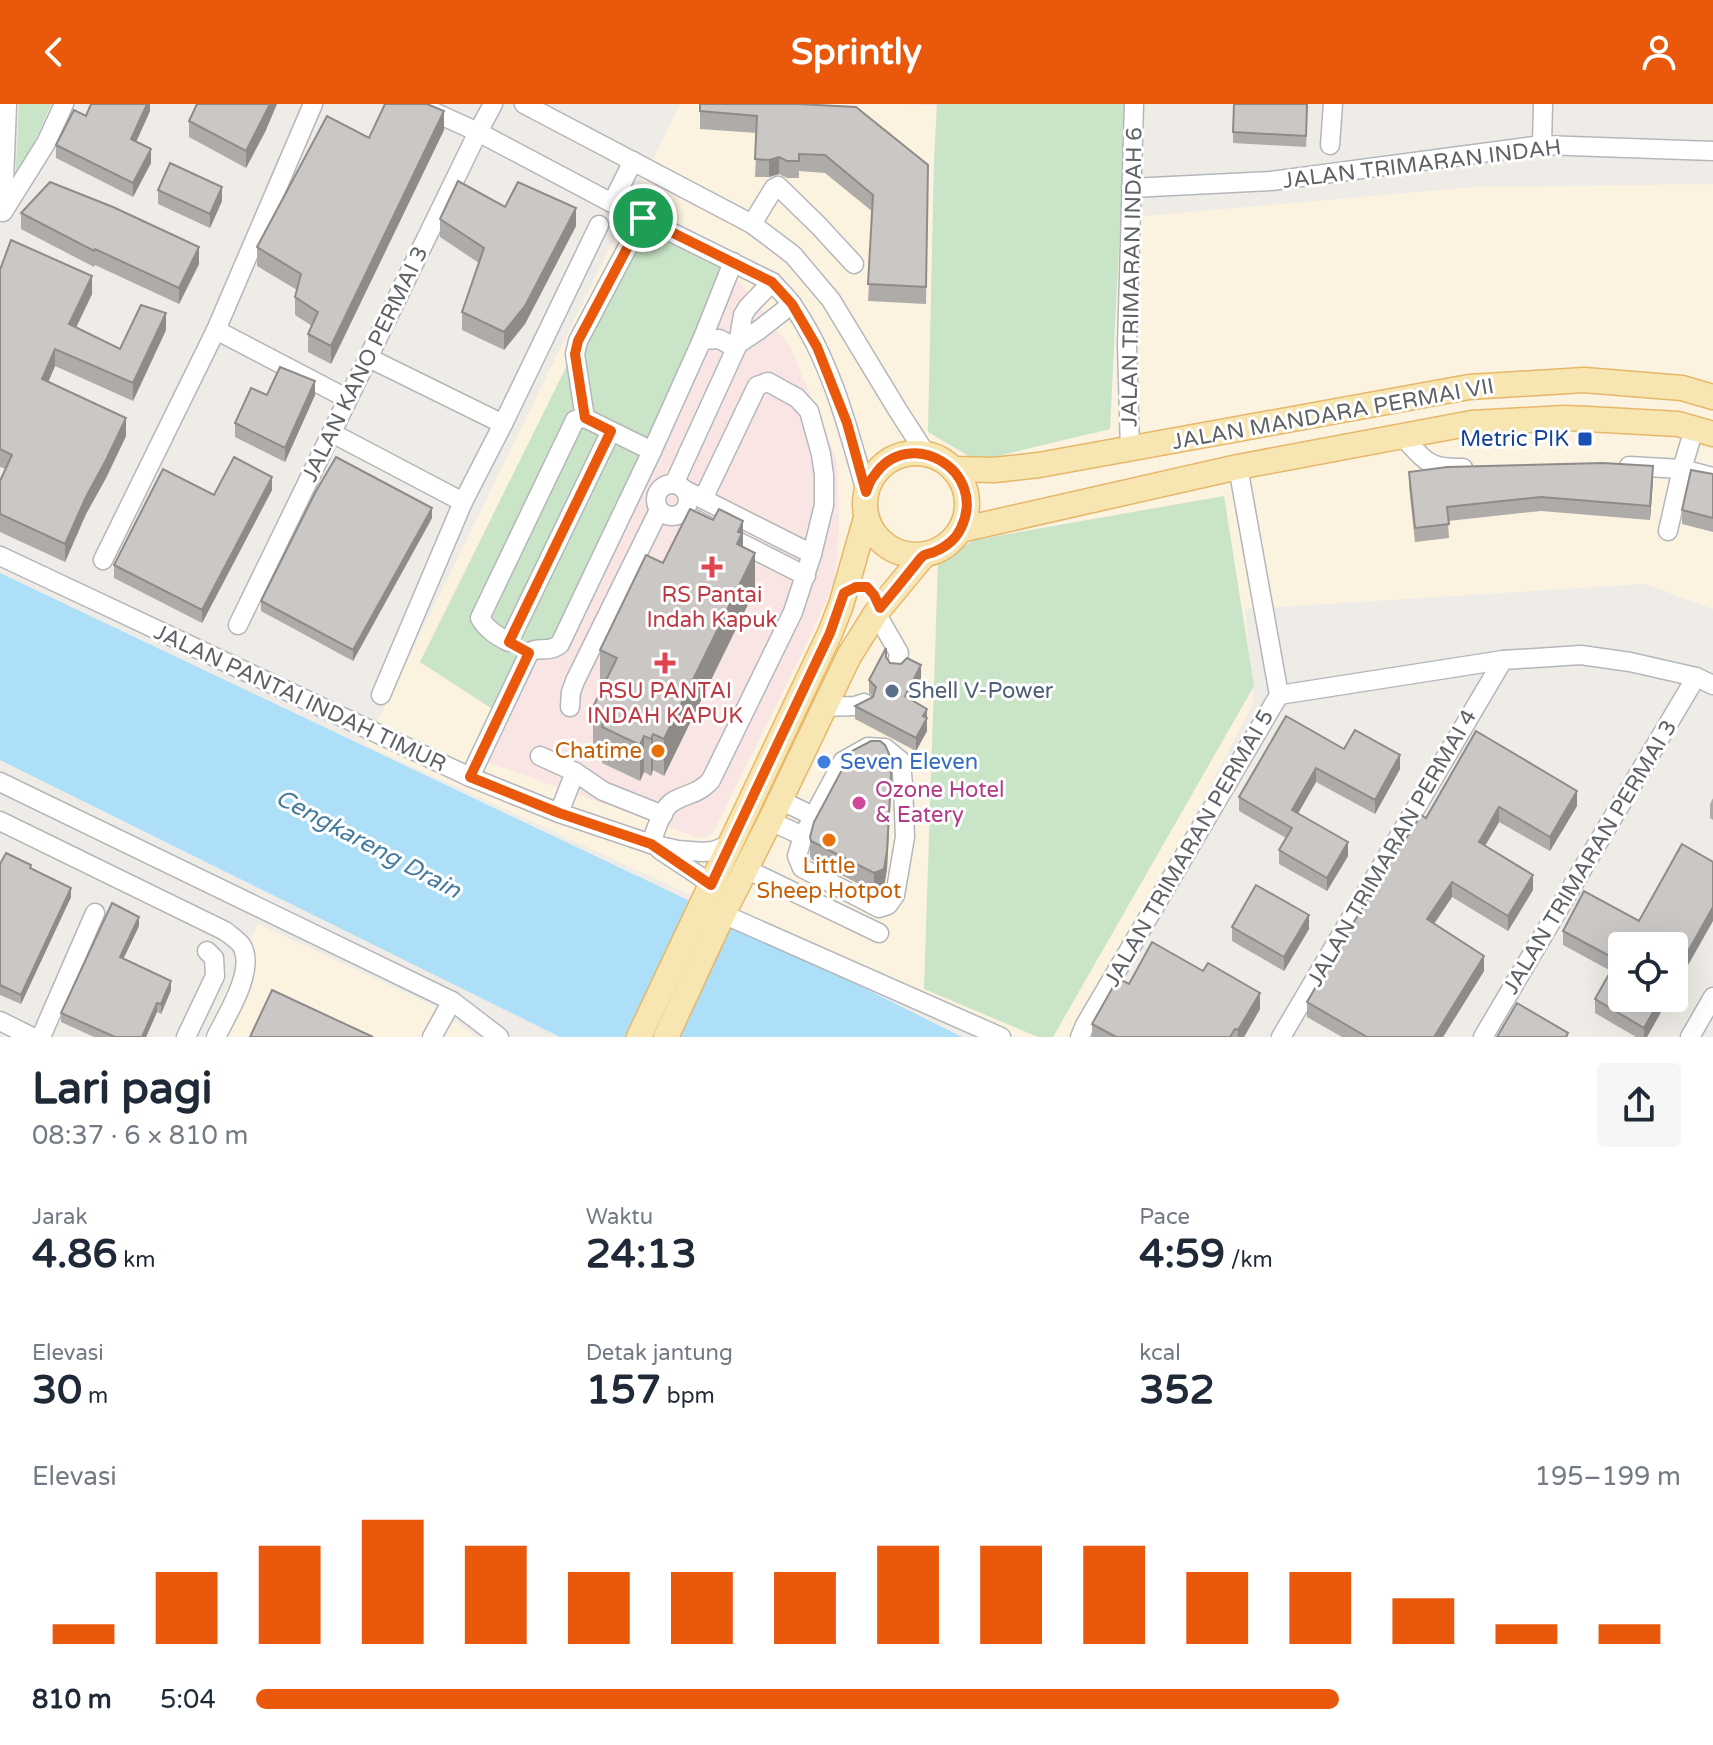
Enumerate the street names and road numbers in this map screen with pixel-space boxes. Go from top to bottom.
street label: JALAN TRIMARAN INDAH 6 [1116,127,1148,427]
street label: JALAN TRIMARAN INDAH [1281,134,1563,194]
street label: JALAN KANO PERMAI 3 [297,242,433,486]
street label: JALAN MANDARA PERMAI VII [1170,373,1496,455]
street label: JALAN PANTAI INDAH TIMUR [150,619,450,777]
street label: JALAN TRIMARAN PERMAI 5 [1099,705,1279,991]
street label: JALAN TRIMARAN PERMAI 4 [1302,705,1482,991]
street label: JALAN TRIMARAN PERMAI 3 [1498,715,1682,999]

